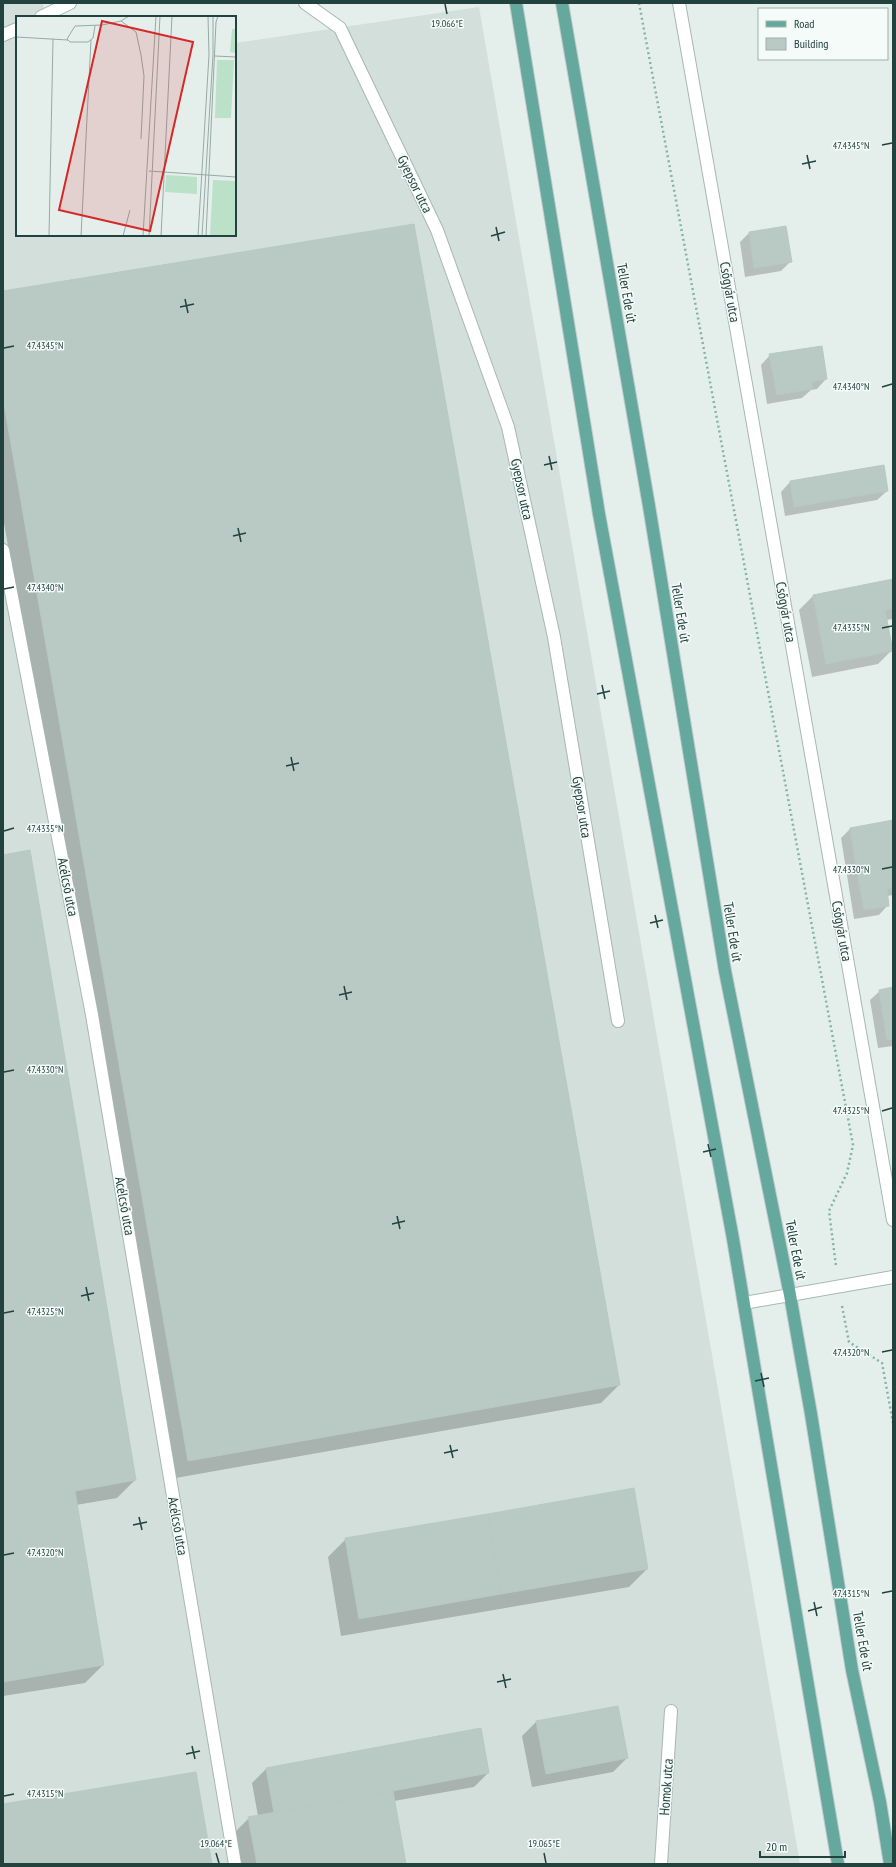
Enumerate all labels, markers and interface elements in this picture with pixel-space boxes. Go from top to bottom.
legend [758,8,888,60]
inset map [16,16,236,236]
text: Road [794,16,814,31]
text: 19.066°E [431,17,463,30]
text: Building [794,36,829,51]
text: 47.4345°N [833,139,869,152]
street label: Gyepsor utca [393,152,437,216]
street label: Csőgyár utca [716,260,744,324]
street label: Teller Ede út [613,262,641,324]
text: 47.4345°N [27,339,63,352]
text: 47.4340°N [833,380,869,393]
street label: Gyepsor utca [507,457,537,521]
street label: Csőgyár utca [772,580,800,644]
text: 47.4340°N [27,581,63,594]
street label: Teller Ede út [667,582,695,644]
text: 47.4335°N [833,621,869,634]
street label: Gyepsor utca [568,775,596,839]
text: 47.4335°N [27,822,63,835]
street label: Acélcső utca [53,856,83,918]
text: 47.4330°N [833,863,869,876]
street label: Csőgyár utca [828,899,856,963]
street label: Teller Ede út [719,901,747,963]
text: 47.4330°N [27,1063,63,1076]
text: 47.4325°N [833,1104,869,1117]
street label: Acélcső utca [111,1175,139,1237]
street label: Teller Ede út [781,1219,811,1282]
text: 47.4325°N [27,1305,63,1318]
text: 47.4320°N [833,1346,869,1359]
street label: Acélcső utca [164,1495,192,1557]
text: 47.4320°N [27,1546,63,1559]
text: 47.4315°N [833,1587,869,1600]
street label: Teller Ede út [849,1610,877,1672]
street label: Homok utca [655,1758,677,1816]
text: 47.4315°N [27,1787,63,1800]
scale bar [760,1833,845,1859]
text: 19.064°E [200,1837,232,1850]
text: 19.065°E [528,1837,560,1850]
text: 20 m [766,1839,787,1854]

